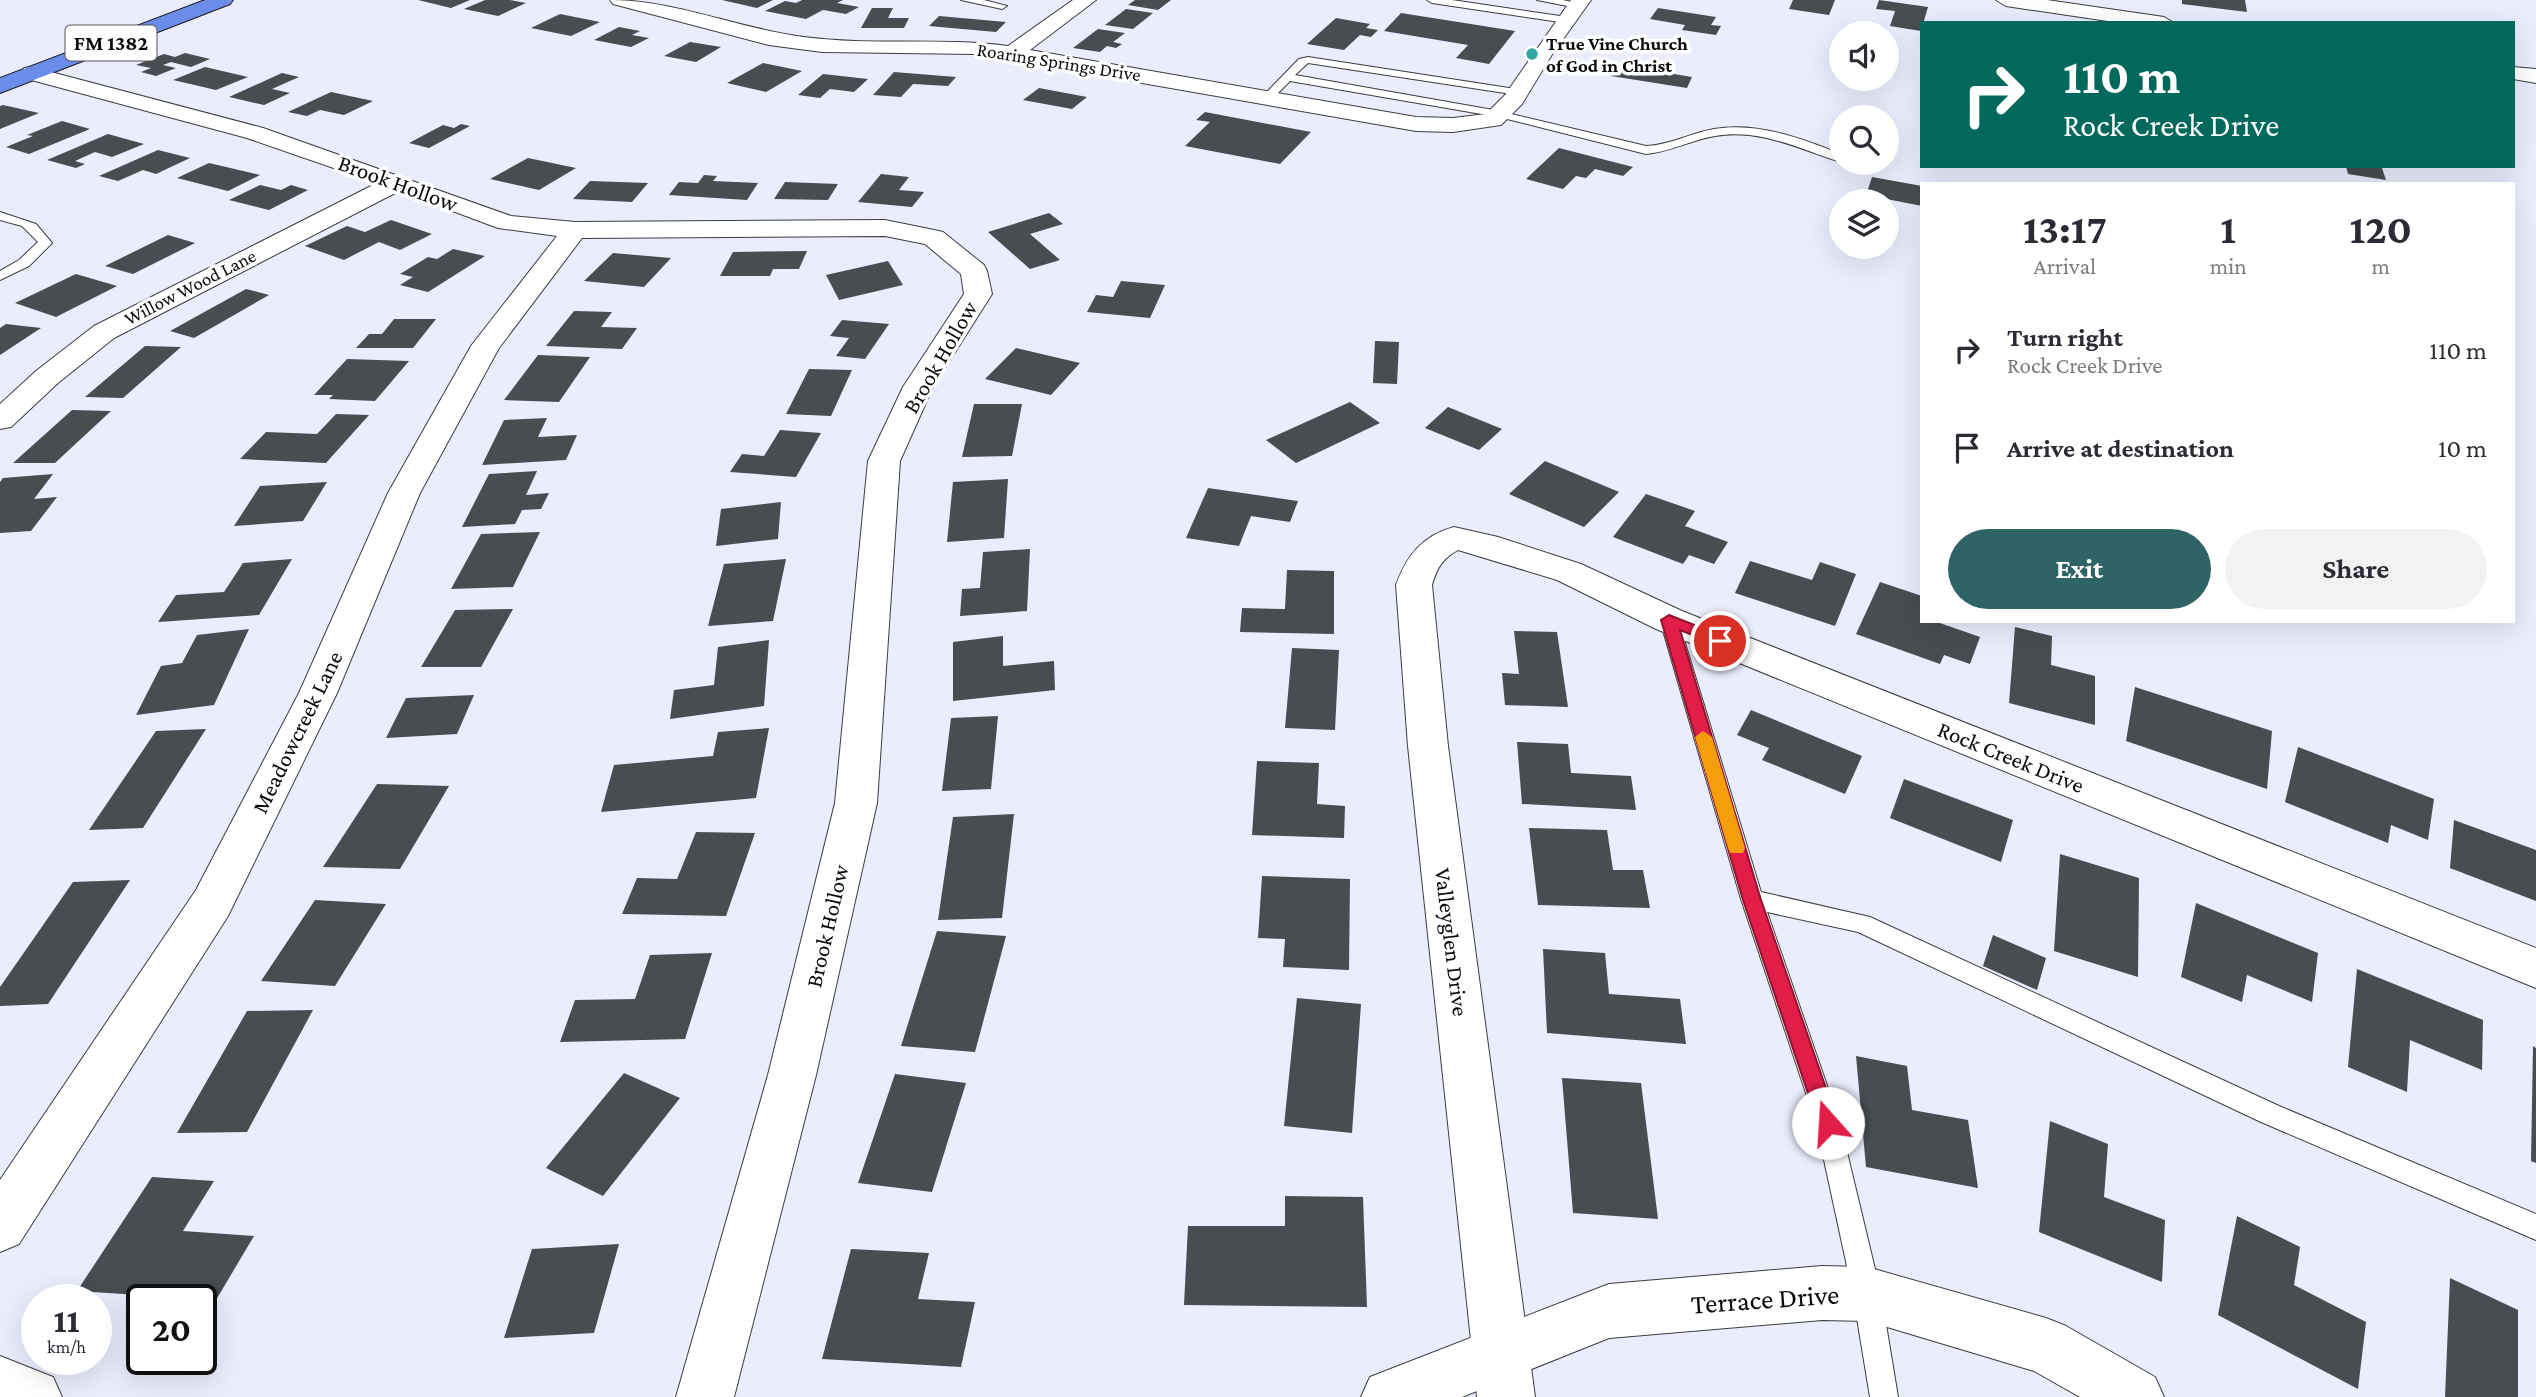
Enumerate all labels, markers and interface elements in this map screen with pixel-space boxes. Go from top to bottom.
map controls [1829,21,1899,259]
button: sound [1829,21,1899,91]
road number: FM 1382 [66,26,156,60]
place label: True Vine Church of God in Christ [1546,33,1688,76]
street label: Roaring Springs Drive [976,39,1142,85]
marker: True Vine Church of God in Christ [1524,46,1540,62]
icon: right [1948,49,2039,140]
text: 110 m [2063,49,2180,104]
button: search [1829,105,1899,175]
text: Rock Creek Drive [2063,107,2279,143]
street label: Brook Hollow [335,149,461,217]
button: layers [1829,189,1899,259]
text: 13:17 [2023,205,2107,252]
text: 1 [2220,205,2236,252]
text: 120 [2349,205,2412,252]
street label: Willow Wood Lane [121,245,259,329]
text: Arrival [2034,253,2096,279]
text: min [2210,253,2247,279]
text: m [2372,253,2390,279]
street label: Brook Hollow [897,296,983,418]
text: Turn right [2007,323,2123,352]
icon: right [1948,331,1986,369]
text: 110 m [2429,336,2487,365]
text: Rock Creek Drive [2007,352,2162,378]
icon: arrive [1948,429,1986,467]
text: Arrive at destination [2007,434,2234,463]
text: 10 m [2438,434,2487,463]
button: Exit [1948,529,2211,609]
button: Share [2225,529,2487,609]
pin [1690,611,1750,671]
icon: arrive [1701,622,1739,660]
street label: Meadowcreek Lane [246,647,348,817]
street label: Rock Creek Drive [1934,716,2088,798]
street label: Brook Hollow [800,862,854,990]
street label: Valleyglen Drive [1430,866,1474,1018]
position arrow [1791,1086,1865,1160]
street label: Terrace Drive [1690,1278,1840,1320]
speed limit sign: 20 [126,1284,217,1375]
text: 11 [53,1301,80,1340]
text: km/h [47,1337,86,1357]

